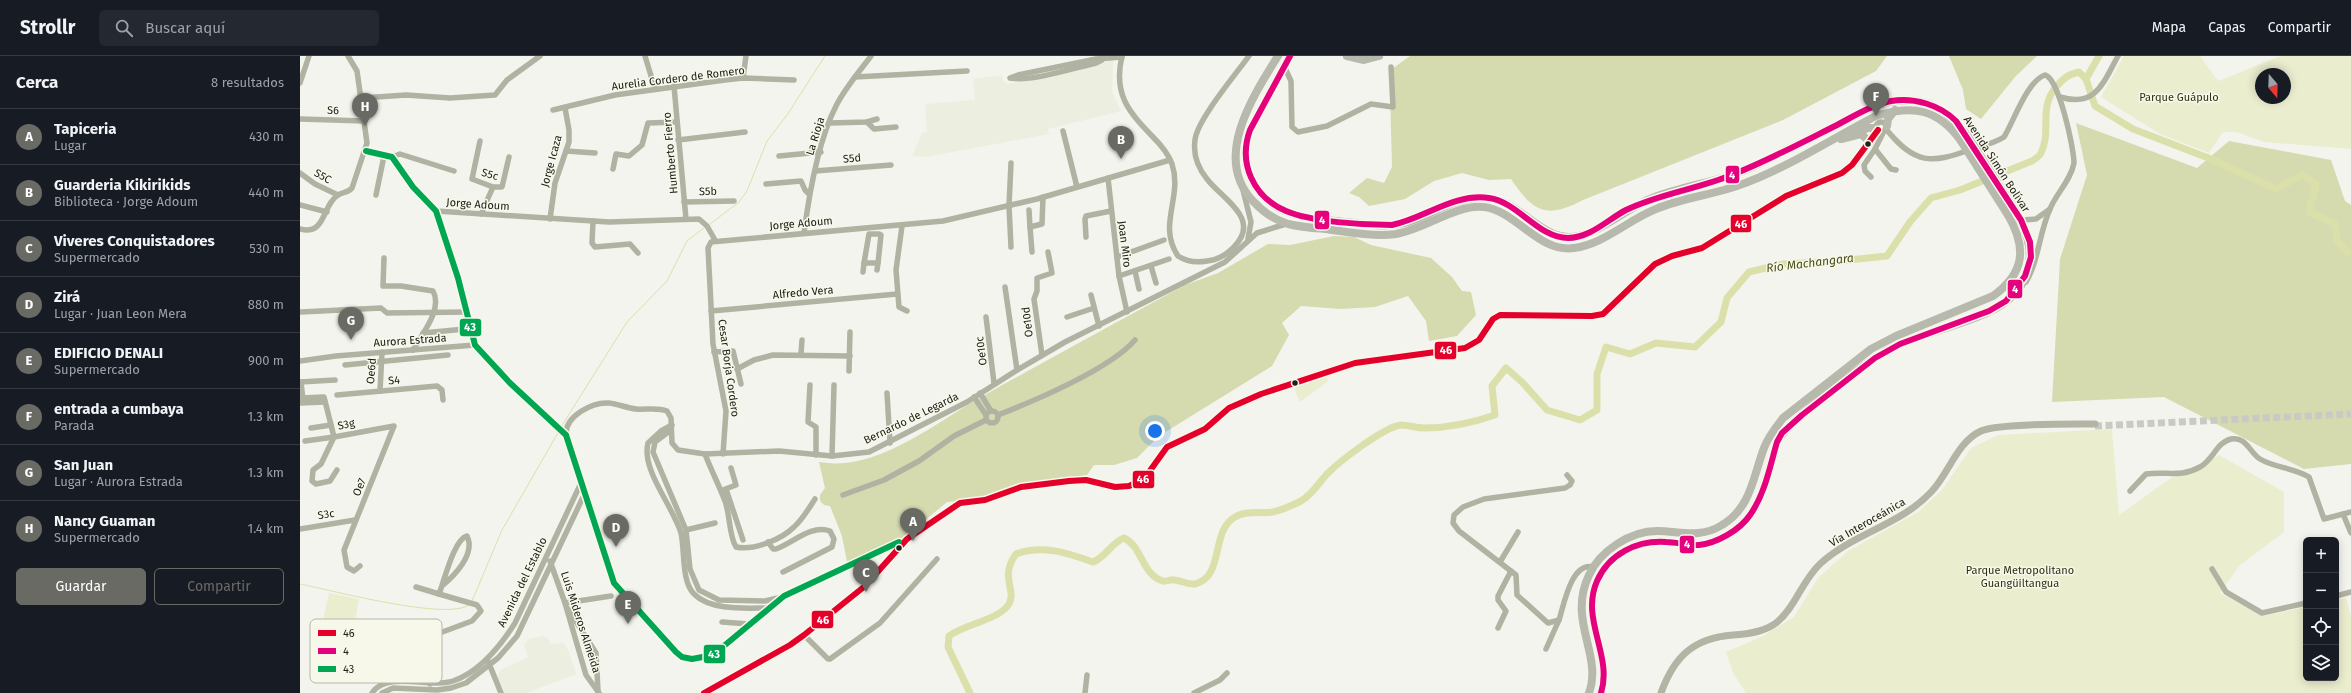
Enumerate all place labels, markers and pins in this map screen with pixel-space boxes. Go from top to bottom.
pin: F [1863,83,1889,116]
pin: H [352,93,378,126]
pin: B [1108,126,1134,159]
unlabelled marker [1863,139,1873,149]
pin: G [338,307,364,340]
unlabelled marker [1290,378,1300,388]
pin: A [900,508,926,541]
pin: D [603,514,629,547]
unlabelled marker [894,543,904,553]
pin: C [853,559,879,592]
pin: E [615,591,641,624]

